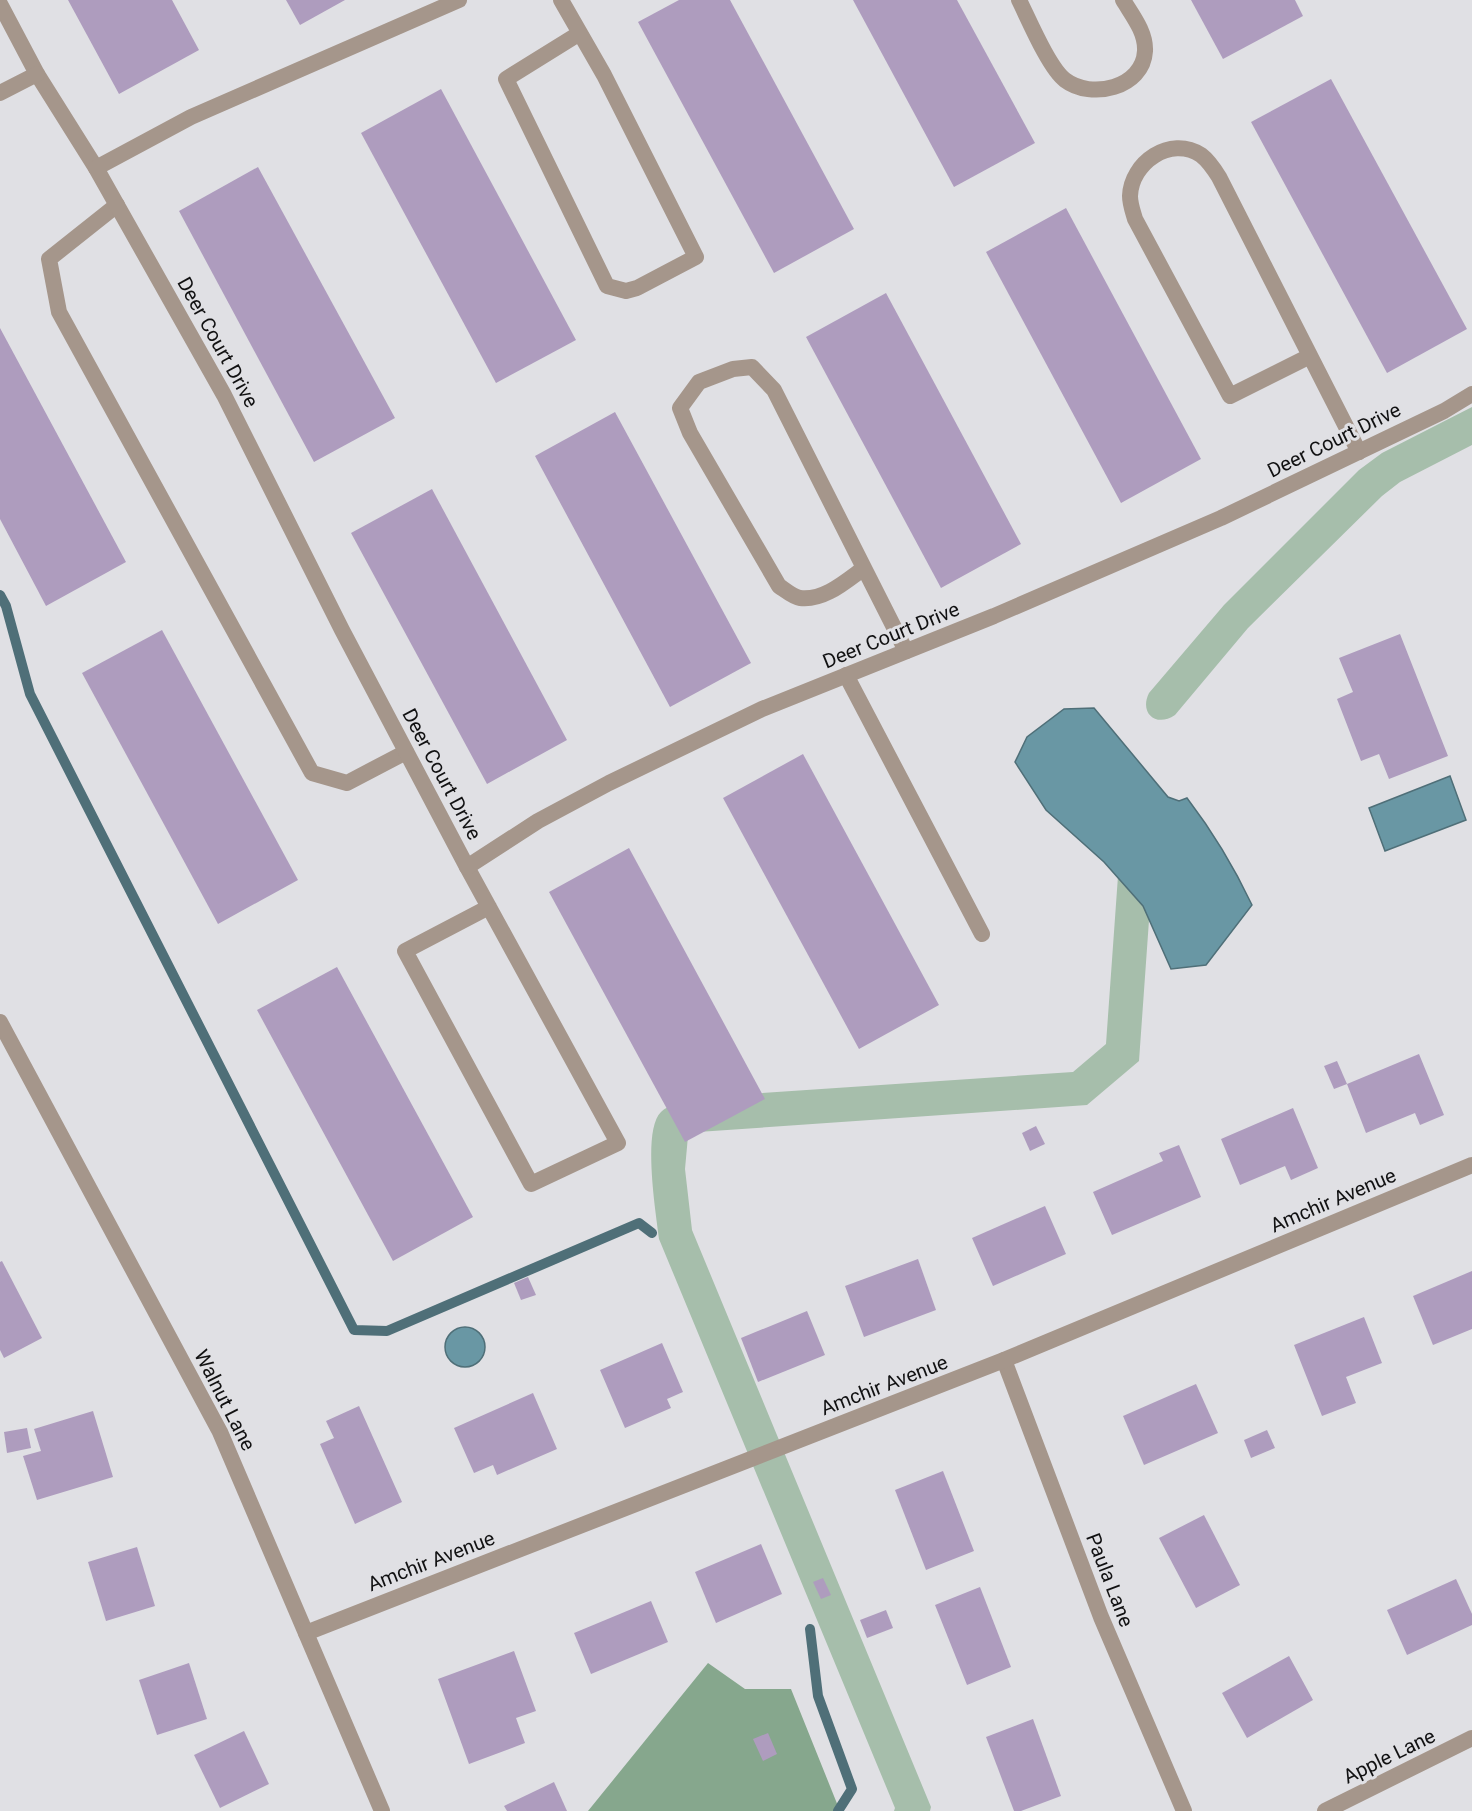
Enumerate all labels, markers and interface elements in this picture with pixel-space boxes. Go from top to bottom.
street label: Deer Court Drive [172,273,264,411]
street label: Deer Court Drive [1263,397,1405,483]
street label: Deer Court Drive [819,597,963,673]
street label: Deer Court Drive [397,704,487,844]
street label: Amchir Avenue [1267,1163,1399,1237]
street label: Walnut Lane [189,1346,261,1454]
street label: Amchir Avenue [817,1350,951,1420]
street label: Amchir Avenue [364,1526,498,1596]
street label: Paula Lane [1081,1530,1139,1630]
street label: Apple Lane [1339,1723,1439,1789]

